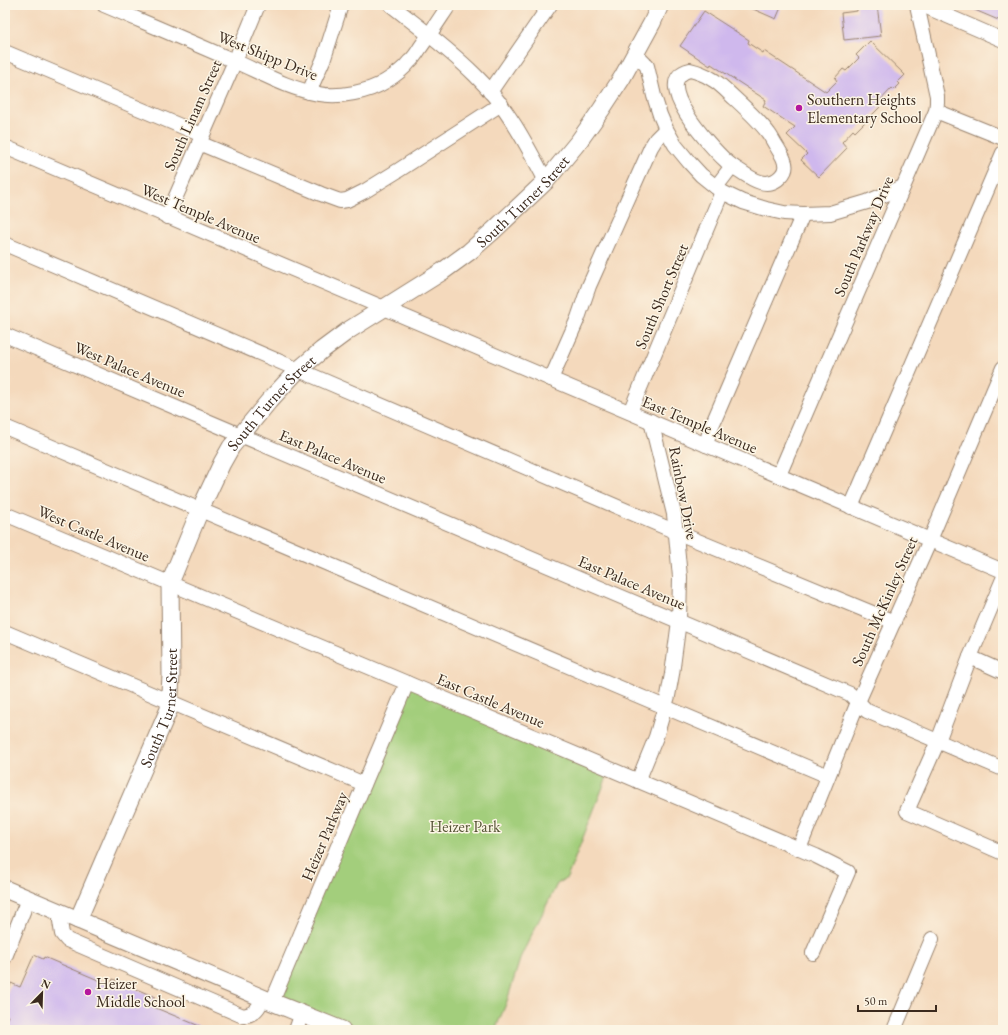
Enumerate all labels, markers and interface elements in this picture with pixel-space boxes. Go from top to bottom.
street label: West Shipp Drive [215,26,321,85]
street label: South Linam Street [159,57,226,174]
place label: Southern Heights Elementary School [807,89,922,128]
marker: Southern Heights Elementary School [794,103,804,113]
street label: South Turner Street [472,151,574,252]
street label: South Parkway Drive [829,173,898,300]
street label: West Temple Avenue [138,179,264,248]
street label: South Short Street [630,240,693,352]
street label: West Palace Avenue [71,337,189,402]
street label: South Turner Street [222,350,320,455]
street label: East Temple Avenue [639,391,761,458]
street label: East Palace Avenue [276,424,390,489]
street label: Rainbow Drive [664,445,703,541]
street label: West Castle Avenue [35,500,153,567]
street label: South McKinley Street [846,533,922,669]
street label: East Palace Avenue [575,550,689,615]
street label: South Turner Street [135,648,182,771]
street label: East Castle Avenue [434,668,548,733]
street label: Heizer Parkway [296,787,353,884]
park label: Heizer Park [429,816,501,837]
north arrow [22,973,62,1013]
place label: Heizer Middle School [96,973,186,1012]
text: N [39,976,53,992]
marker: Heizer Middle School [83,987,93,997]
scale bar [858,987,936,1013]
text: 50 m [864,993,888,1009]

